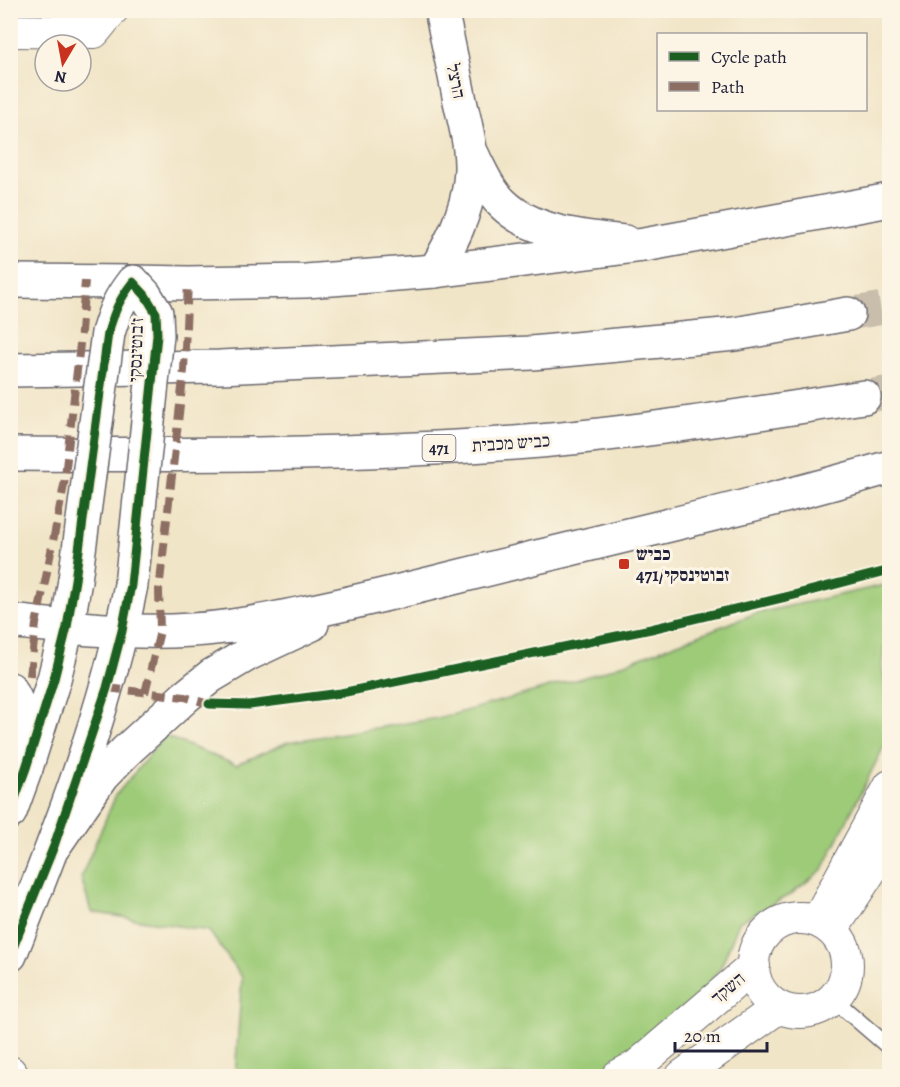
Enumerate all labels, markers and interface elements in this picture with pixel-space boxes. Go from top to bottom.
north arrow [33,33,93,93]
legend [657,33,867,111]
text: Cycle path [711,45,787,69]
street label: הרצל [441,61,471,101]
text: N [53,65,68,89]
text: Path [711,75,745,99]
street label: ז'בוטינסקי [123,317,149,383]
street label: כביש מכבית [471,428,551,458]
road number: 471 [422,435,456,461]
place label: כביש 471/זבוטינסקי [636,542,730,587]
marker: כביש 471/זבוטינסקי [617,557,631,571]
street label: השקד [706,967,750,1009]
scale bar [675,1015,766,1053]
text: 20 m [684,1024,721,1048]

